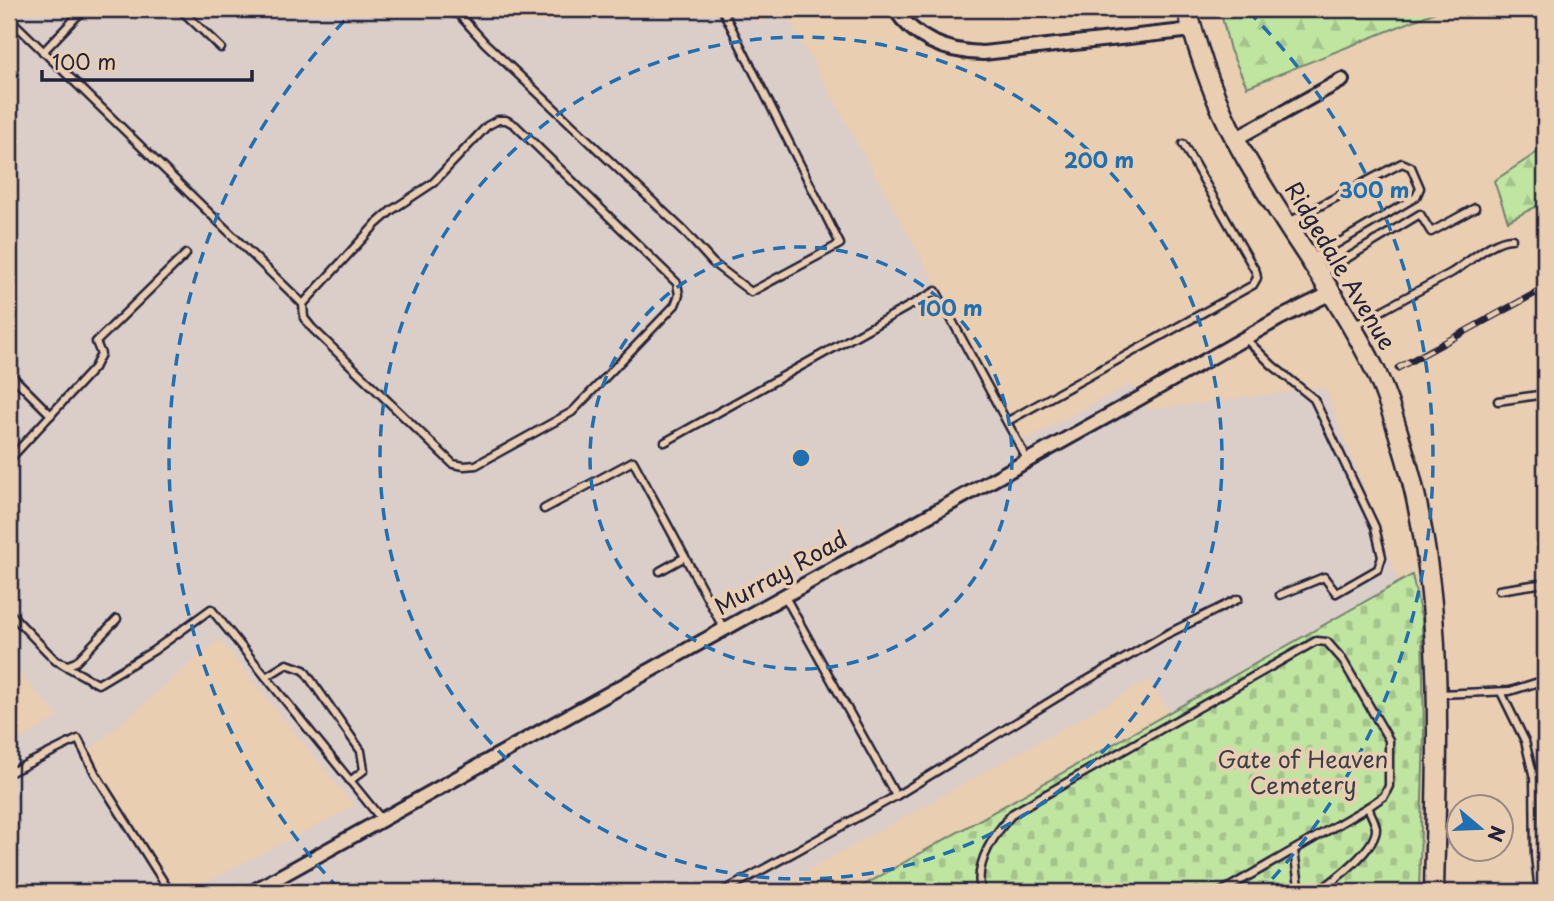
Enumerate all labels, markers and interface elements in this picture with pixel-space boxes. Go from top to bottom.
scale bar [42,38,252,82]
text: 100 m [52,45,116,77]
text: 200 m [1064,143,1134,175]
text: 300 m [1339,173,1409,205]
street label: Ridgedale Avenue [1277,174,1405,356]
text: 100 m [917,291,983,323]
centre of rings [789,446,813,470]
street label: Murray Road [707,521,853,623]
park label: Gate of Heaven Cemetery [1218,741,1388,802]
north arrow [1446,792,1516,862]
text: N [1481,822,1513,846]

